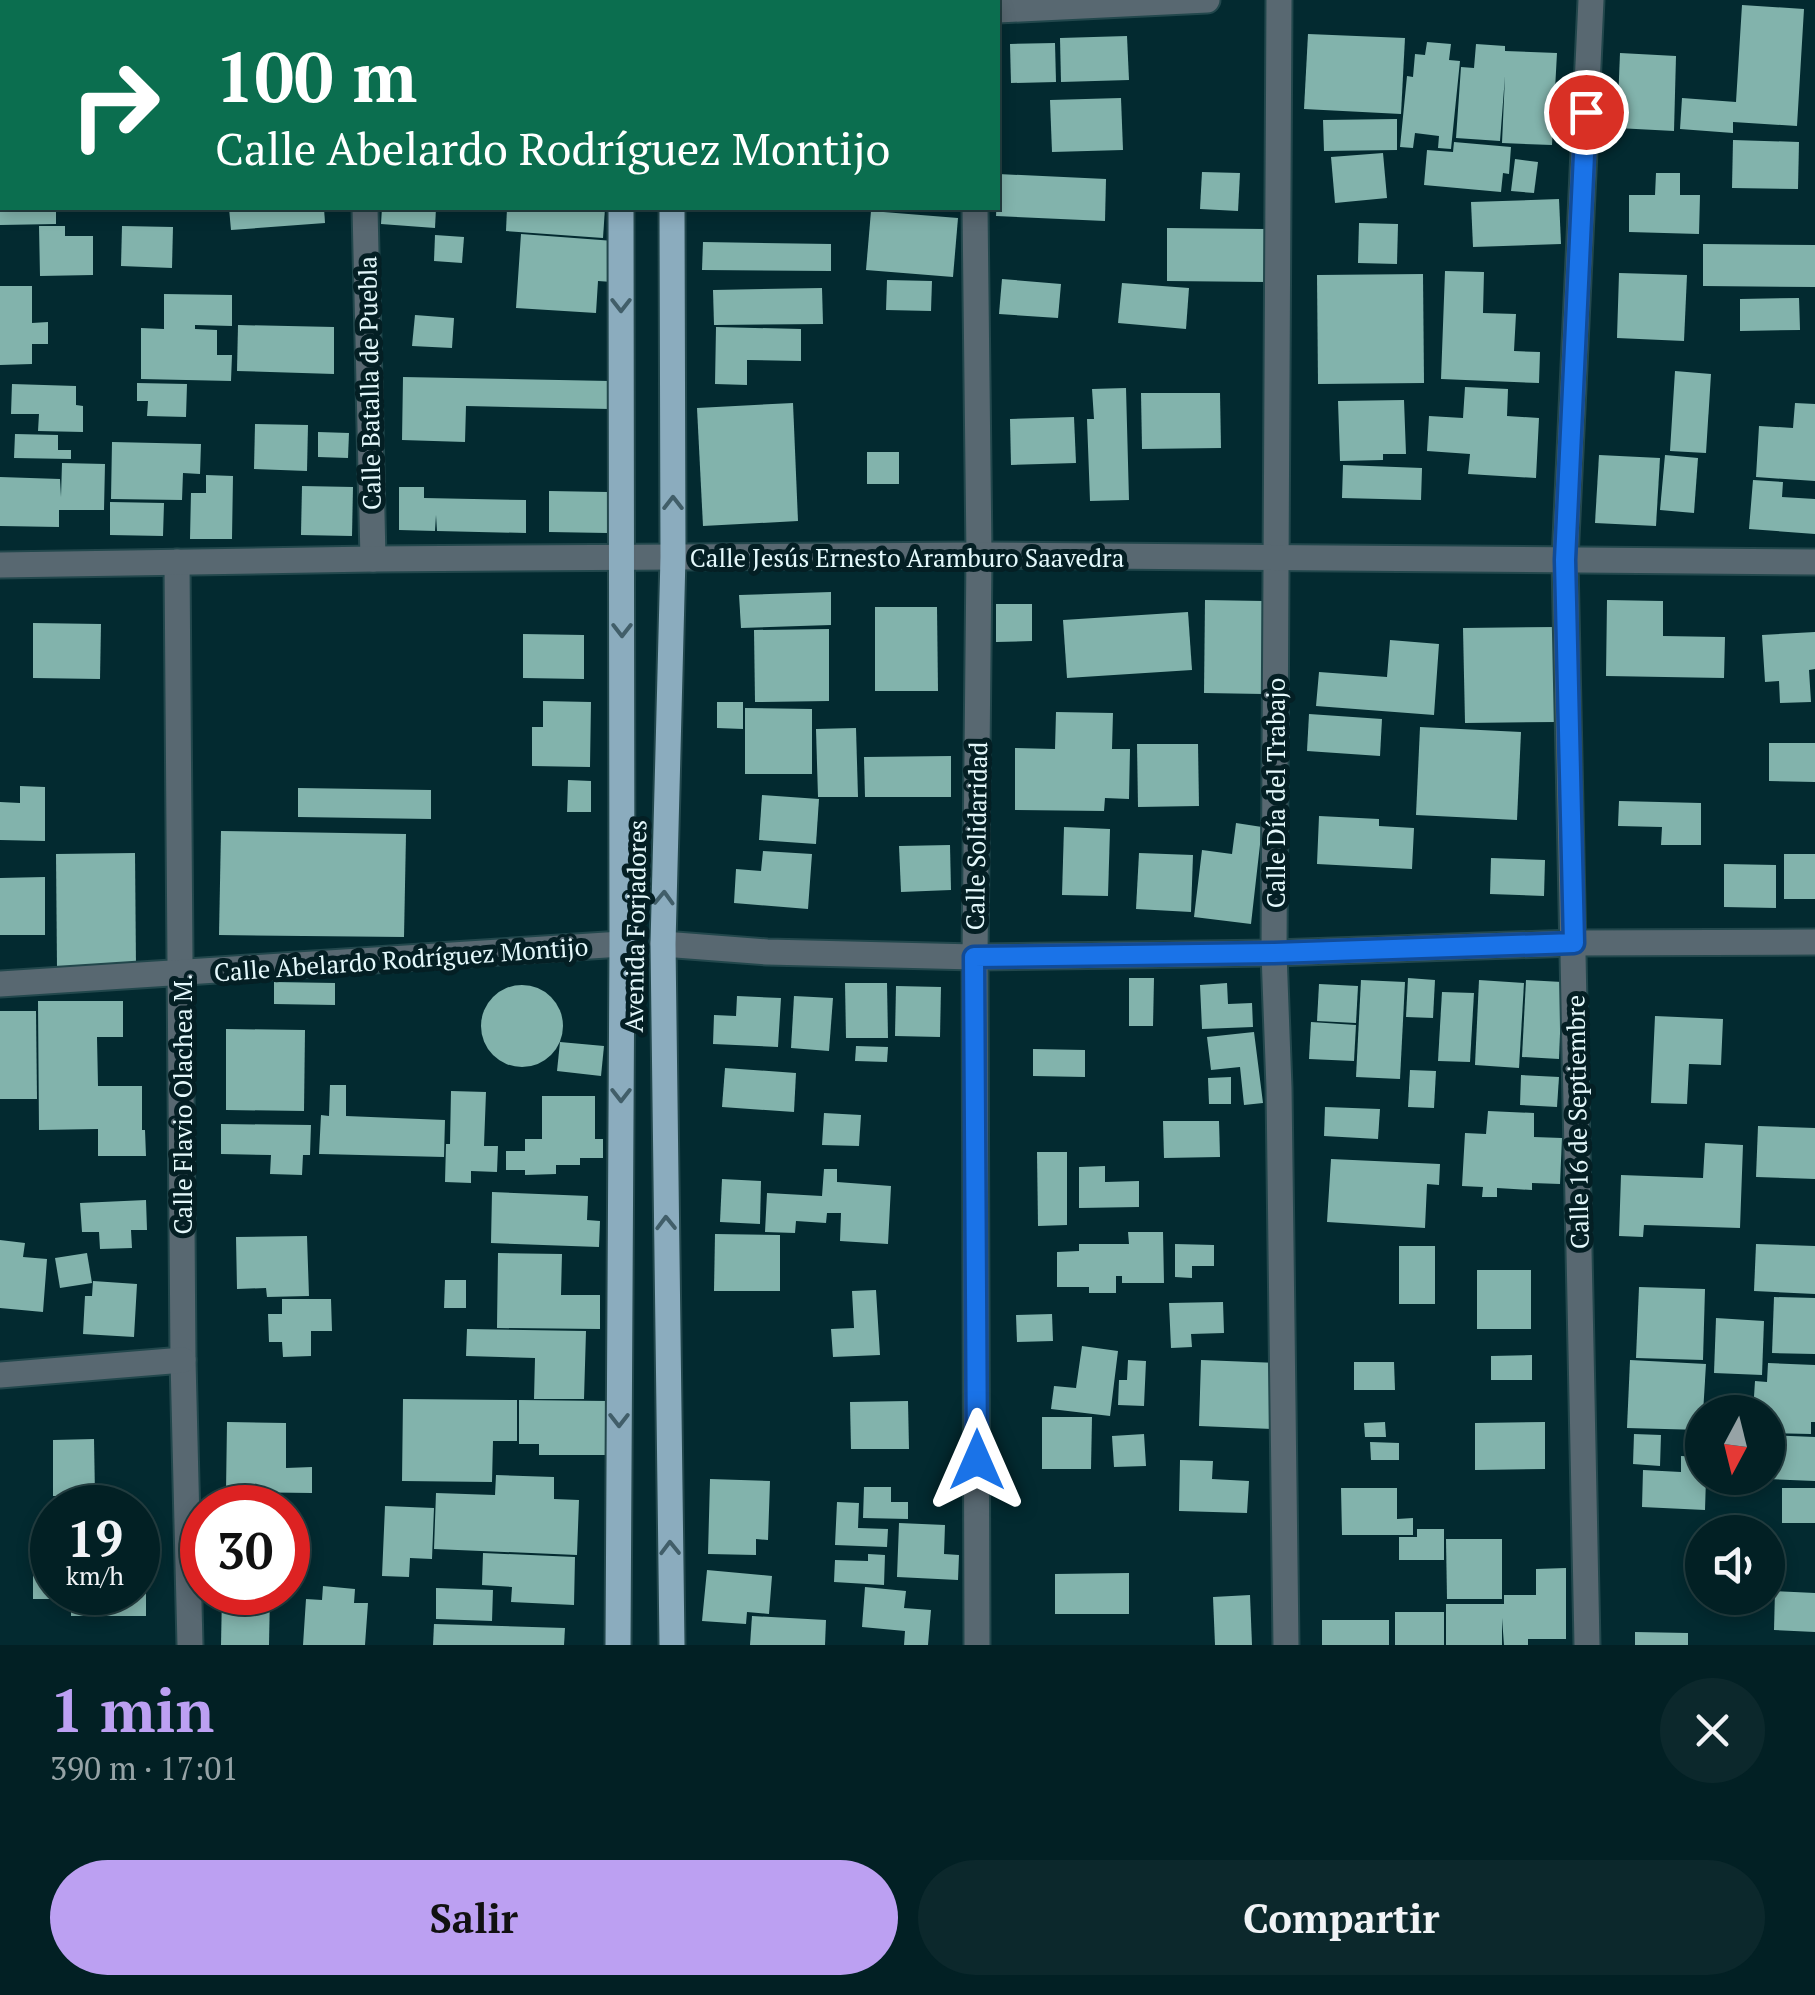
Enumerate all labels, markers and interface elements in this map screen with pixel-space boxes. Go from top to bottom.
text: 100 m [215,29,417,122]
icon: right [50,40,180,170]
pin [1544,70,1629,155]
icon: arrive [1559,85,1614,140]
text: Calle Abelardo Rodríguez Montijo [215,118,891,178]
street label: Calle Batalla de Puebla [350,255,388,510]
one-way arrow [610,298,632,313]
one-way arrow [662,494,684,510]
street label: Calle Jesús Ernesto Aramburo Saavedra [690,541,1125,574]
one-way arrow [611,622,633,638]
street label: Calle Día del Trabajo [1259,678,1292,908]
street label: Calle Solidaridad [958,741,994,931]
street label: Avenida Forjadores [617,819,653,1033]
one-way arrow [654,889,675,905]
street label: Calle Abelardo Rodríguez Montijo [213,929,589,989]
street label: Calle Flavio Olachea M. [166,973,199,1235]
street label: Calle 16 de Septiembre [1558,995,1596,1249]
one-way arrow [610,1088,632,1103]
one-way arrow [656,1214,677,1230]
north arrow [1685,1395,1785,1495]
map controls [1685,1395,1785,1615]
position arrow [925,1408,1029,1512]
one-way arrow [608,1412,630,1428]
speed limit sign: 30 [180,1485,310,1615]
text: 19 [67,1505,123,1571]
button: sound [1685,1515,1785,1615]
one-way arrow [660,1539,681,1555]
text: km/h [66,1559,124,1592]
text: 1 min [50,1670,214,1749]
button: close [1660,1678,1765,1783]
text: 390 m · 17:01 [50,1747,238,1789]
button: Salir [50,1860,898,1975]
button: Compartir [918,1860,1765,1975]

